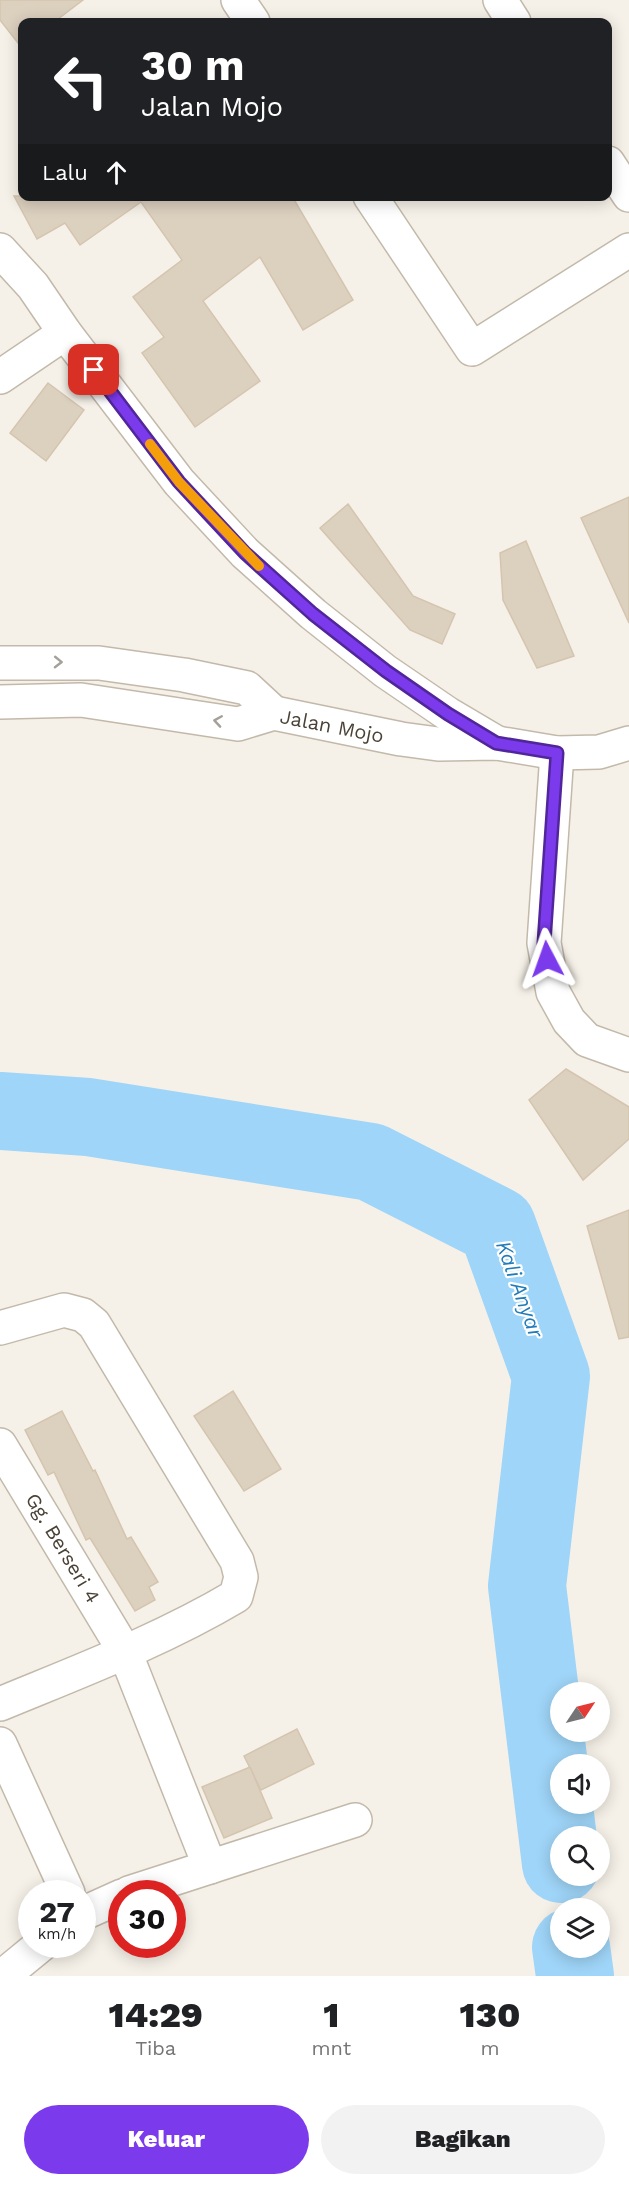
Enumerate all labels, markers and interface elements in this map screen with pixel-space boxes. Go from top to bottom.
text: 30 m [141,41,245,90]
icon: left [42,42,120,120]
text: Jalan Mojo [141,91,283,123]
icon: ahead [100,156,133,189]
text: Lalu [42,160,88,185]
pin [68,344,119,395]
icon: arrive [77,353,110,386]
one-way arrow [54,656,63,668]
street label: Jalan Mojo [278,704,386,748]
one-way arrow [213,715,222,727]
position arrow [515,927,579,991]
water label: Kali Anyar [491,1237,549,1342]
street label: Gg. Berseri 4 [21,1489,105,1607]
north arrow [550,1682,610,1742]
map controls [550,1682,610,1958]
button: sound [550,1754,610,1814]
button: search [550,1826,610,1886]
speed limit sign: 30 [108,1880,186,1958]
text: 27 [39,1894,75,1929]
button: layers [550,1898,610,1958]
text: km/h [38,1925,76,1943]
text: 14:29 [108,1994,203,2036]
text: 1 [323,1994,339,2036]
text: 130 [460,1994,521,2036]
text: Tiba [135,2036,176,2060]
text: mnt [311,2036,351,2060]
text: m [481,2036,500,2060]
button: Keluar [24,2105,309,2174]
button: Bagikan [321,2105,605,2174]

